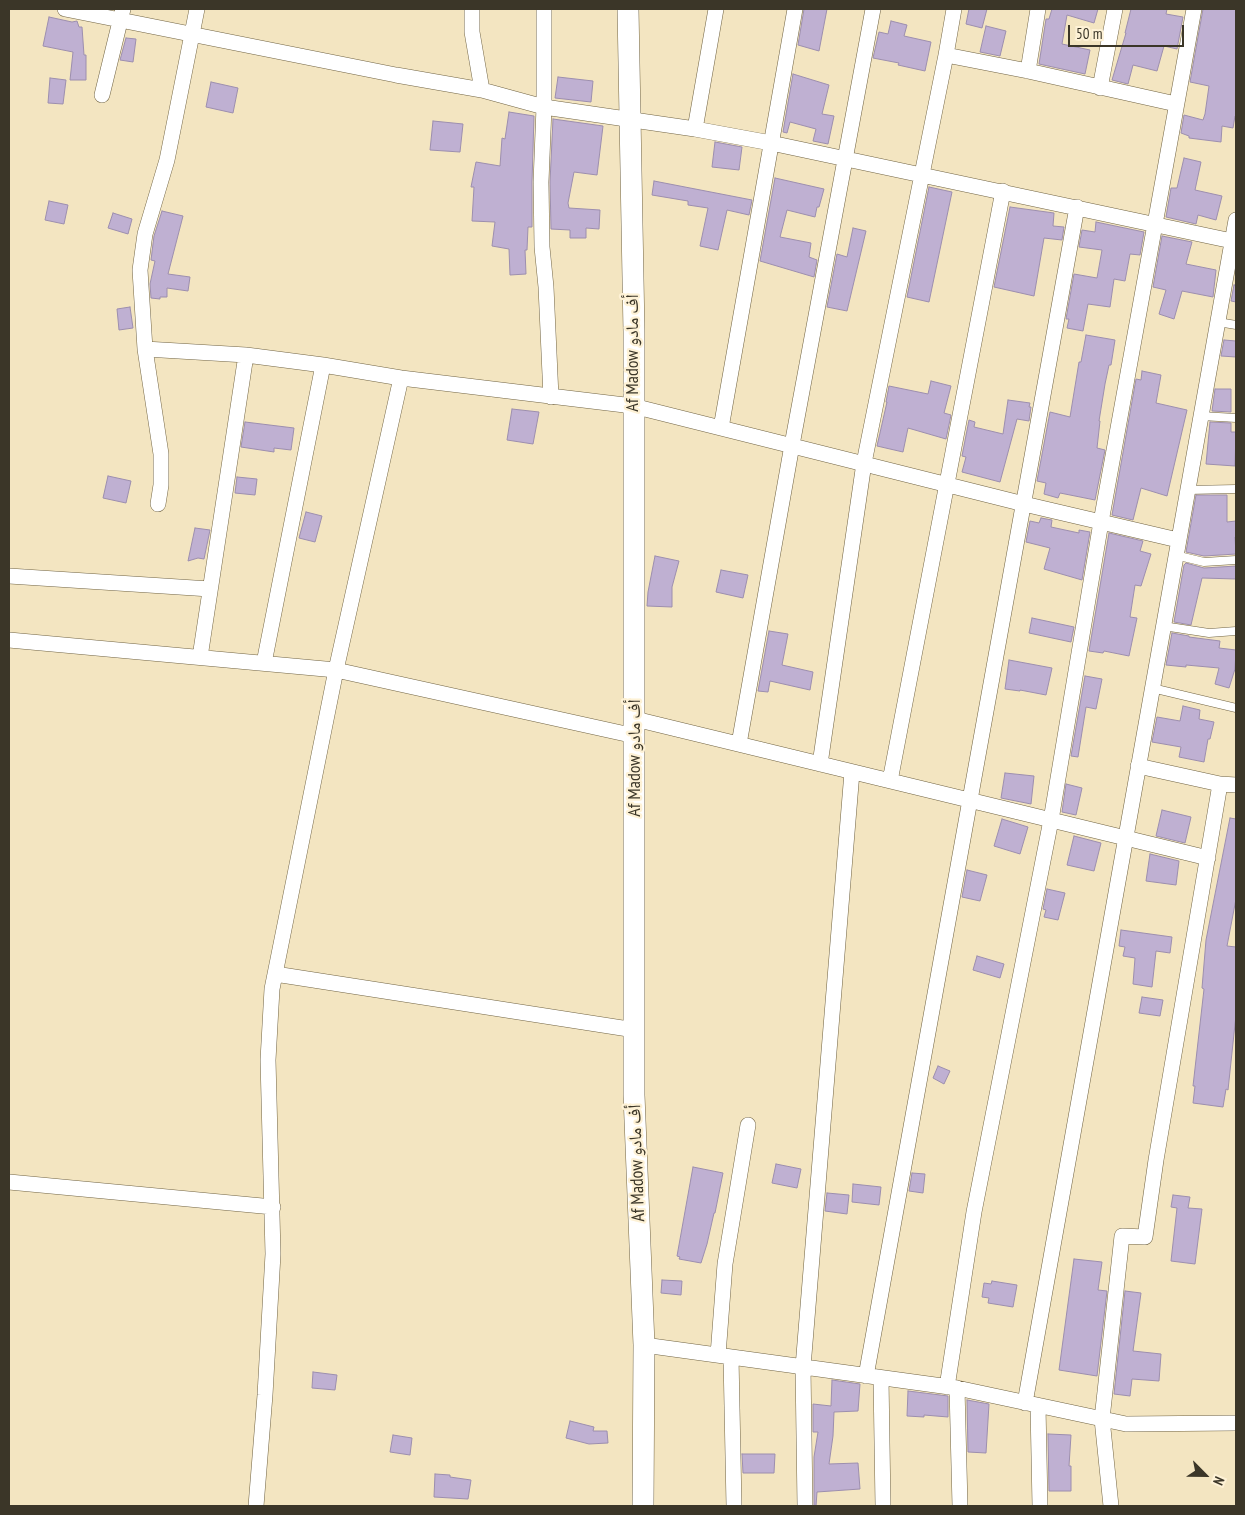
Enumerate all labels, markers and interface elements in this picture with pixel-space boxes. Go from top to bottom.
scale bar [1070,15,1186,47]
text: 50 m [1076,24,1102,43]
street label: Af Madow أف مادو [622,294,644,412]
street label: Af Madow أف مادو [624,699,646,817]
street label: Af Madow أف مادو [624,1104,650,1222]
north arrow [1180,1450,1230,1500]
text: N [1209,1474,1229,1488]

